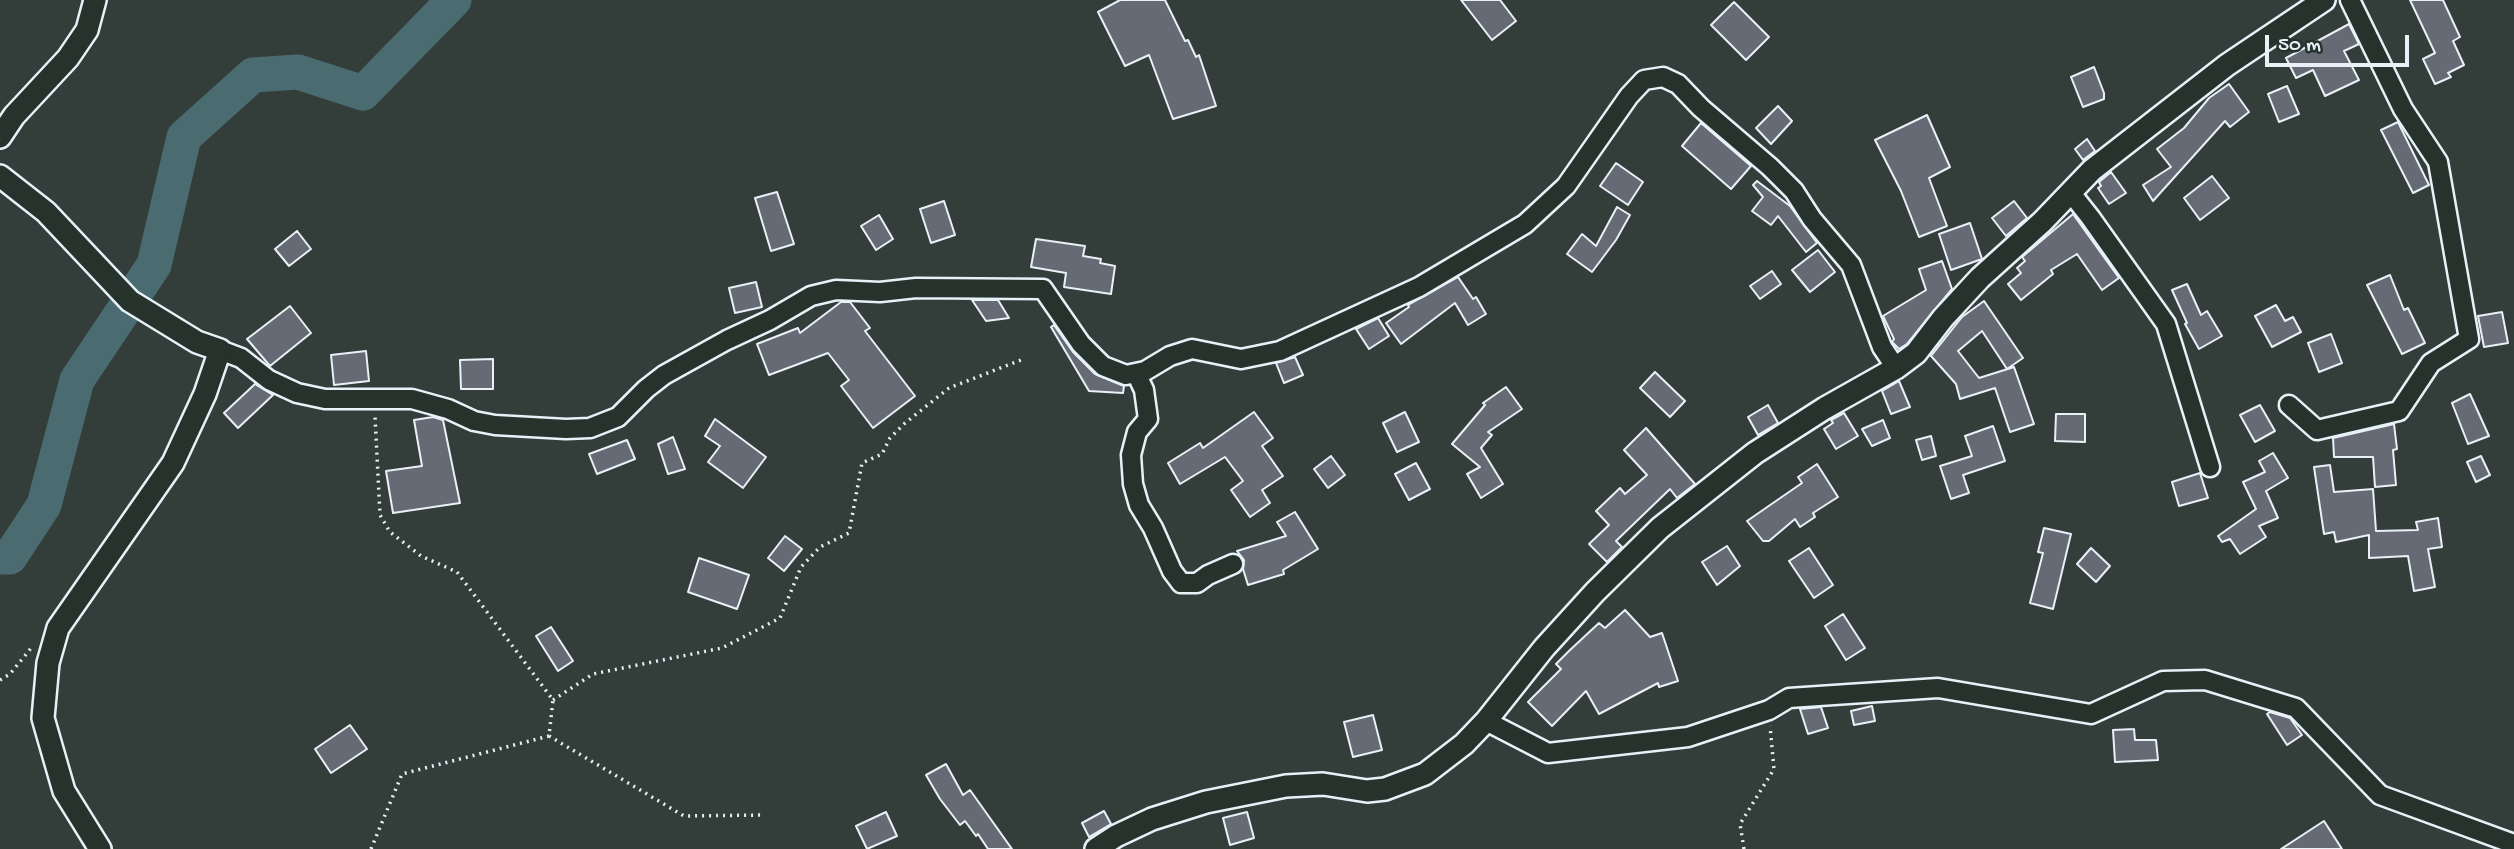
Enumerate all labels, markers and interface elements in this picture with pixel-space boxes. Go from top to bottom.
scale bar [2269,21,2412,65]
text: 50 m [2278,34,2321,59]

